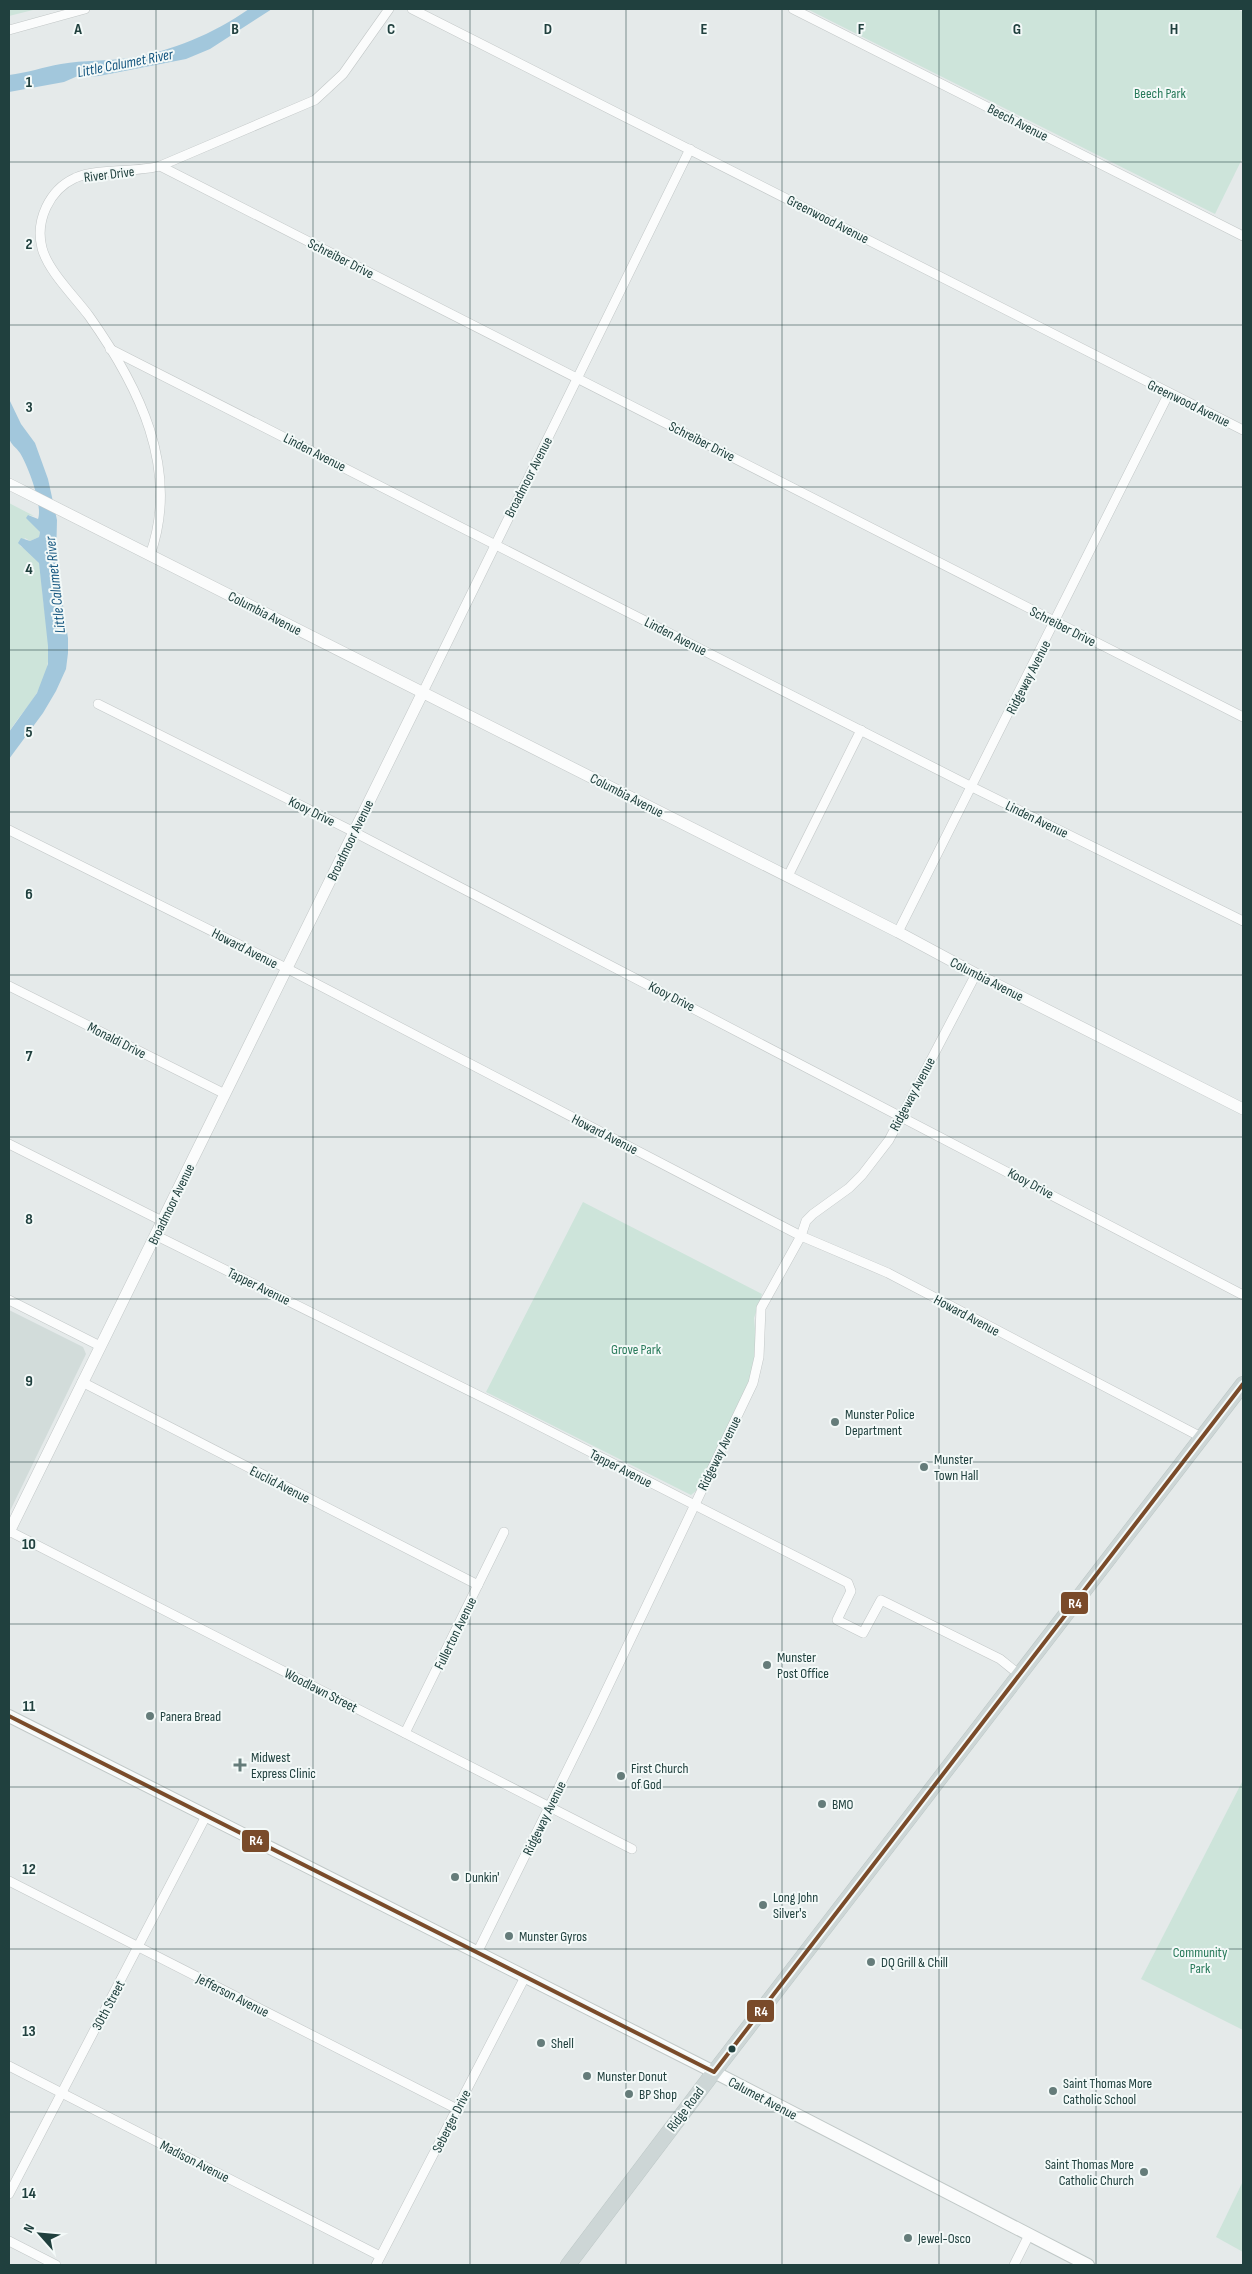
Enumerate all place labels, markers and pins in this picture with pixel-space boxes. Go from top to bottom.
place label: Munster Police Department [845,1406,915,1439]
marker: Munster Police Department [829,1416,841,1428]
place label: Munster Town Hall [934,1451,978,1484]
marker: Munster Town Hall [918,1461,930,1473]
place label: Munster Post Office [777,1649,829,1682]
marker: Munster Post Office [761,1659,773,1671]
place label: Panera Bread [160,1708,221,1725]
marker: Panera Bread [144,1710,156,1722]
place label: Midwest Express Clinic [251,1749,316,1782]
marker: Midwest Express Clinic [233,1758,247,1772]
place label: First Church of God [631,1760,688,1793]
marker: First Church of God [615,1770,627,1782]
place label: BMO [832,1796,854,1813]
marker: BMO [816,1798,828,1810]
place label: Dunkin' [465,1869,499,1886]
marker: Dunkin' [449,1871,461,1883]
place label: Long John Silver's [773,1889,818,1922]
marker: Long John Silver's [757,1899,769,1911]
place label: Munster Gyros [519,1928,587,1945]
marker: Munster Gyros [503,1930,515,1942]
place label: DQ Grill & Chill [881,1954,948,1971]
marker: DQ Grill & Chill [865,1956,877,1968]
place label: Shell [551,2035,574,2052]
marker: Shell [535,2037,547,2049]
unlabelled marker [727,2044,737,2054]
place label: Munster Donut [597,2068,667,2085]
marker: Munster Donut [581,2070,593,2082]
place label: Saint Thomas More Catholic School [1063,2075,1152,2108]
marker: Saint Thomas More Catholic School [1047,2085,1059,2097]
place label: BP Shop [639,2086,677,2103]
marker: BP Shop [623,2088,635,2100]
place label: Saint Thomas More Catholic Church [1045,2156,1134,2189]
marker: Saint Thomas More Catholic Church [1138,2166,1150,2178]
place label: Jewel-Osco [917,2230,971,2247]
marker: Jewel-Osco [902,2232,914,2244]

